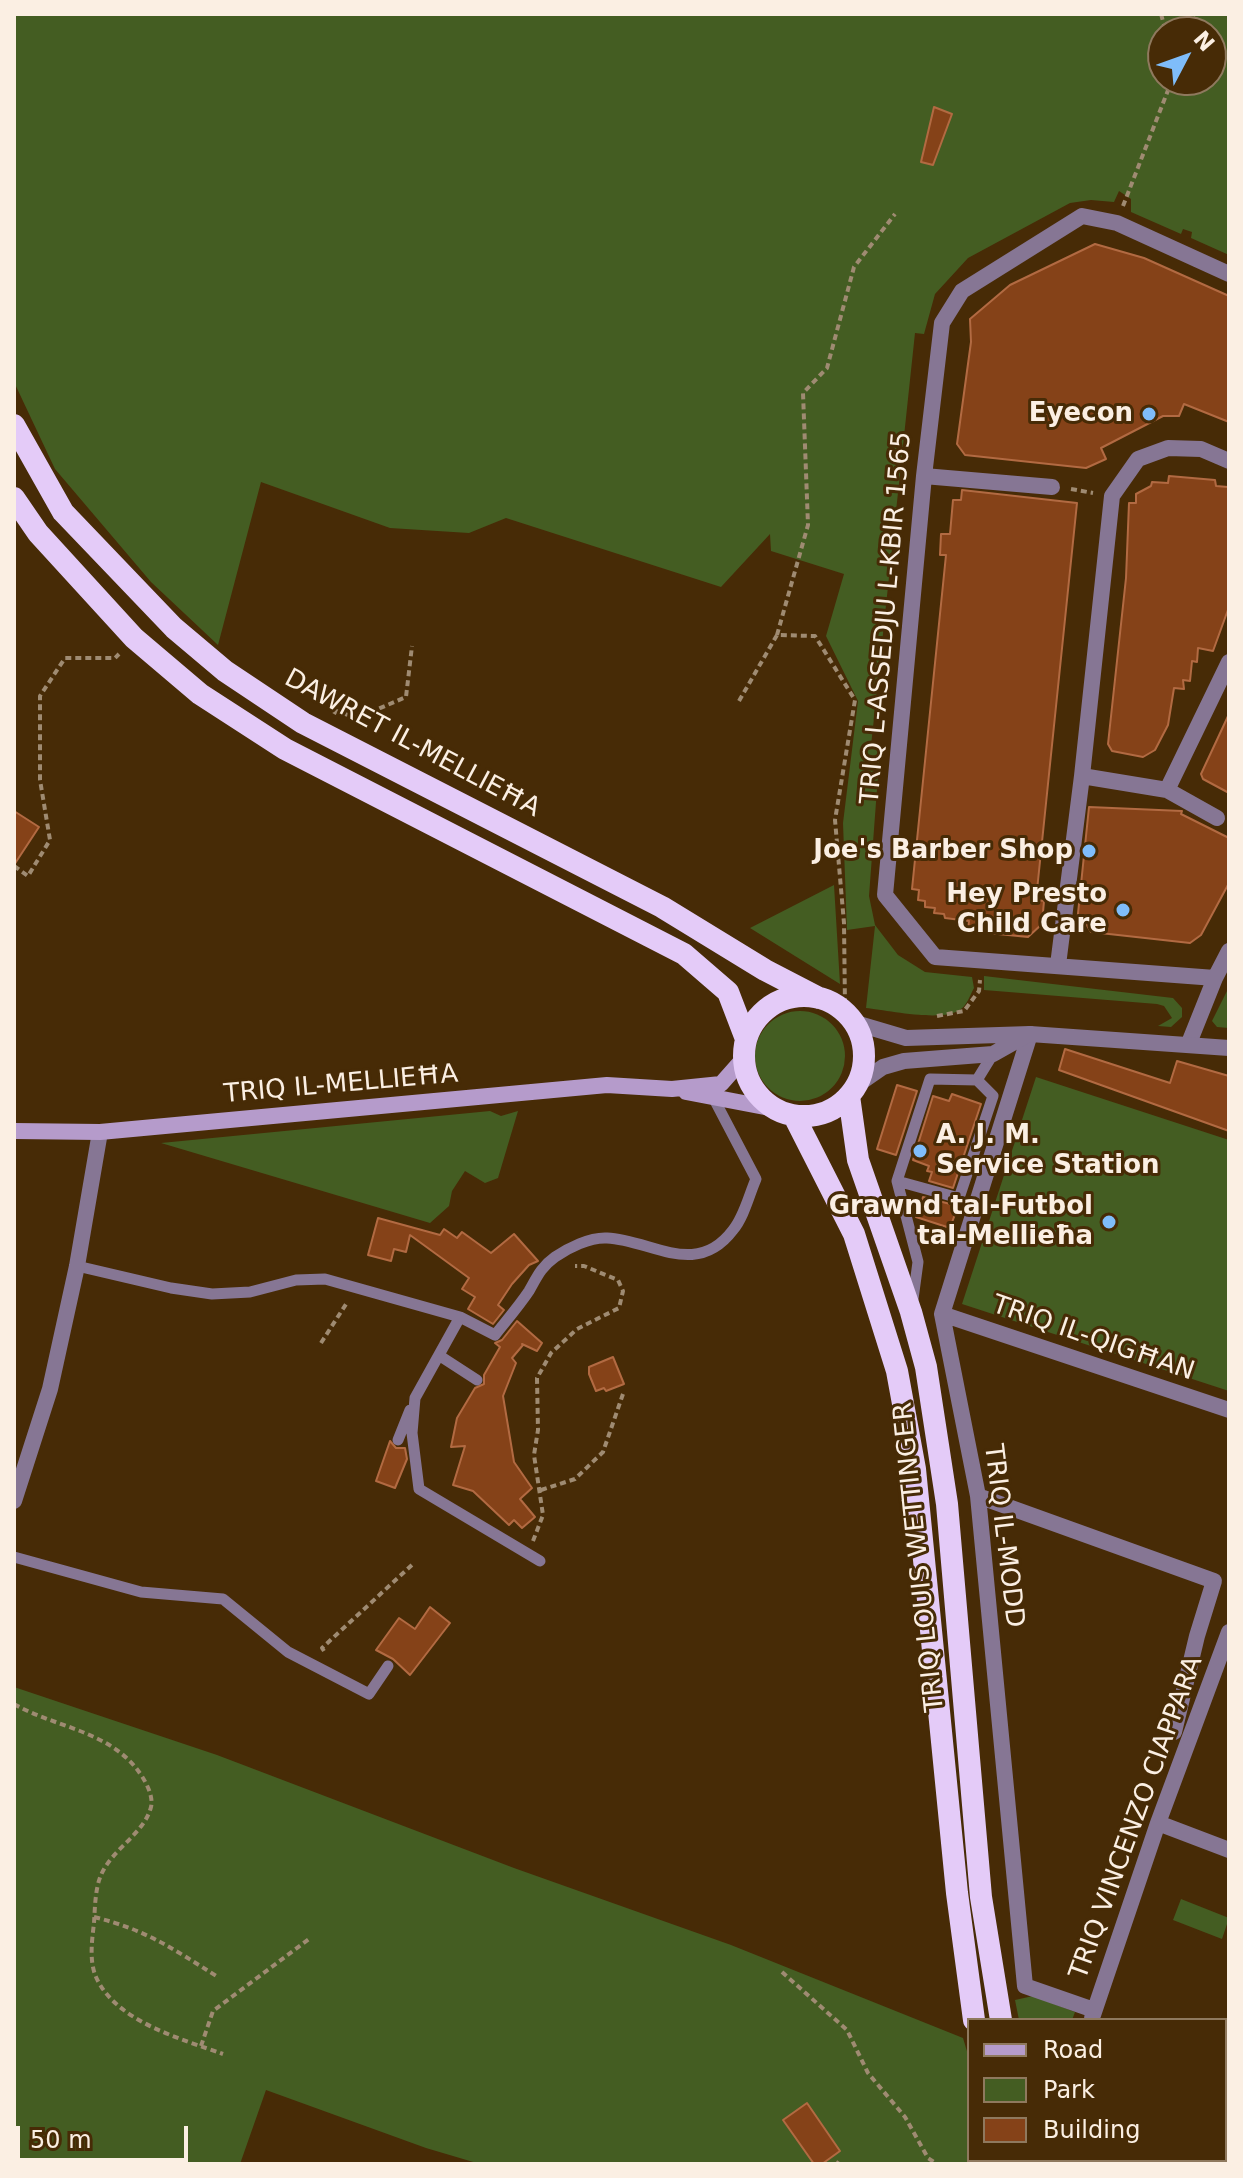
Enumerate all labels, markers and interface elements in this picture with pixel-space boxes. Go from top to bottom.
north arrow [1147,16,1227,96]
text: N [1188,26,1219,56]
place label: Eyecon [1029,398,1133,430]
marker: Eyecon [1140,405,1158,423]
street label: TRIQ L-ASSEDJU L-KBIR 1565 [855,430,919,806]
street label: DAWRET IL-MELLIEĦA [279,663,545,825]
place label: Joe's Barber Shop [813,835,1073,867]
marker: Joe's Barber Shop [1080,842,1098,860]
place label: Hey Presto Child Care [946,879,1107,940]
marker: Hey Presto Child Care [1114,901,1132,919]
street label: TRIQ IL-MELLIEĦA [223,1059,459,1111]
place label: A. J. M. Service Station [936,1120,1160,1182]
marker: A. J. M. Service Station [911,1142,929,1160]
place label: Grawnd tal-Futbol tal-Mellieħa [829,1191,1093,1252]
marker: Grawnd tal-Futbol tal-Mellieħa [1100,1213,1118,1231]
street label: TRIQ IL-QIGĦAN [988,1290,1198,1388]
street label: TRIQ LOUIS WETTINGER [888,1401,952,1713]
street label: TRIQ IL-MODD [976,1443,1030,1629]
street label: TRIQ VINCENZO CIAPPARA [1064,1652,1210,1984]
legend [967,2018,1227,2162]
text: Road [1043,2036,1103,2064]
text: Park [1043,2076,1095,2104]
scale bar [20,2110,192,2160]
text: Building [1043,2116,1140,2144]
text: 50 m [30,2126,92,2154]

